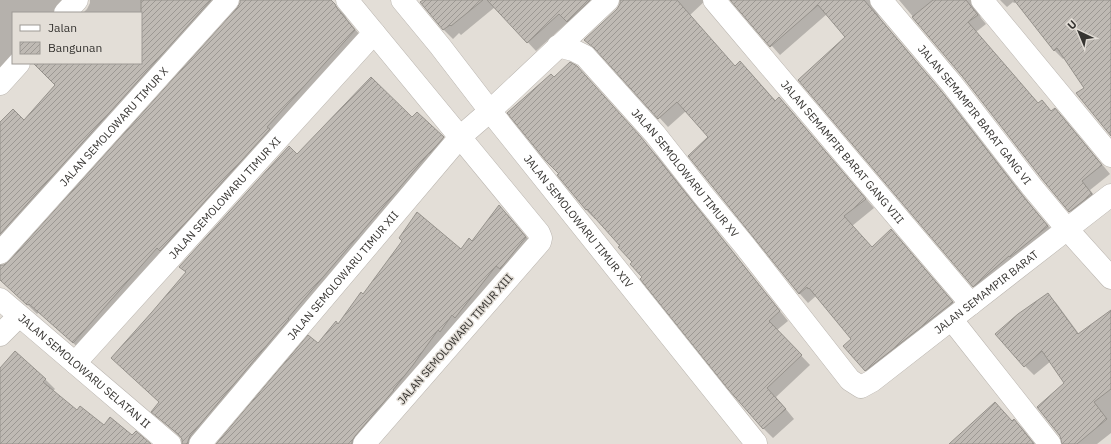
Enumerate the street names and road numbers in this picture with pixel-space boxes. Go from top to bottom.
street label: JALAN SEMAMPIR BARAT GANG VI [915,42,1034,187]
street label: JALAN SEMOLOWARU TIMUR X [57,64,171,189]
street label: JALAN SEMAMPIR BARAT GANG VIII [778,77,907,227]
street label: JALAN SEMOLOWARU TIMUR XV [628,106,742,240]
street label: JALAN SEMOLOWARU TIMUR XI [166,134,284,262]
street label: JALAN SEMOLOWARU TIMUR XIV [521,152,636,291]
street label: JALAN SEMOLOWARU TIMUR XII [284,208,401,343]
street label: JALAN SEMAMPIR BARAT [931,247,1042,337]
street label: JALAN SEMOLOWARU TIMUR XIII [394,271,516,407]
street label: JALAN SEMOLOWARU SELATAN II [16,311,153,431]

